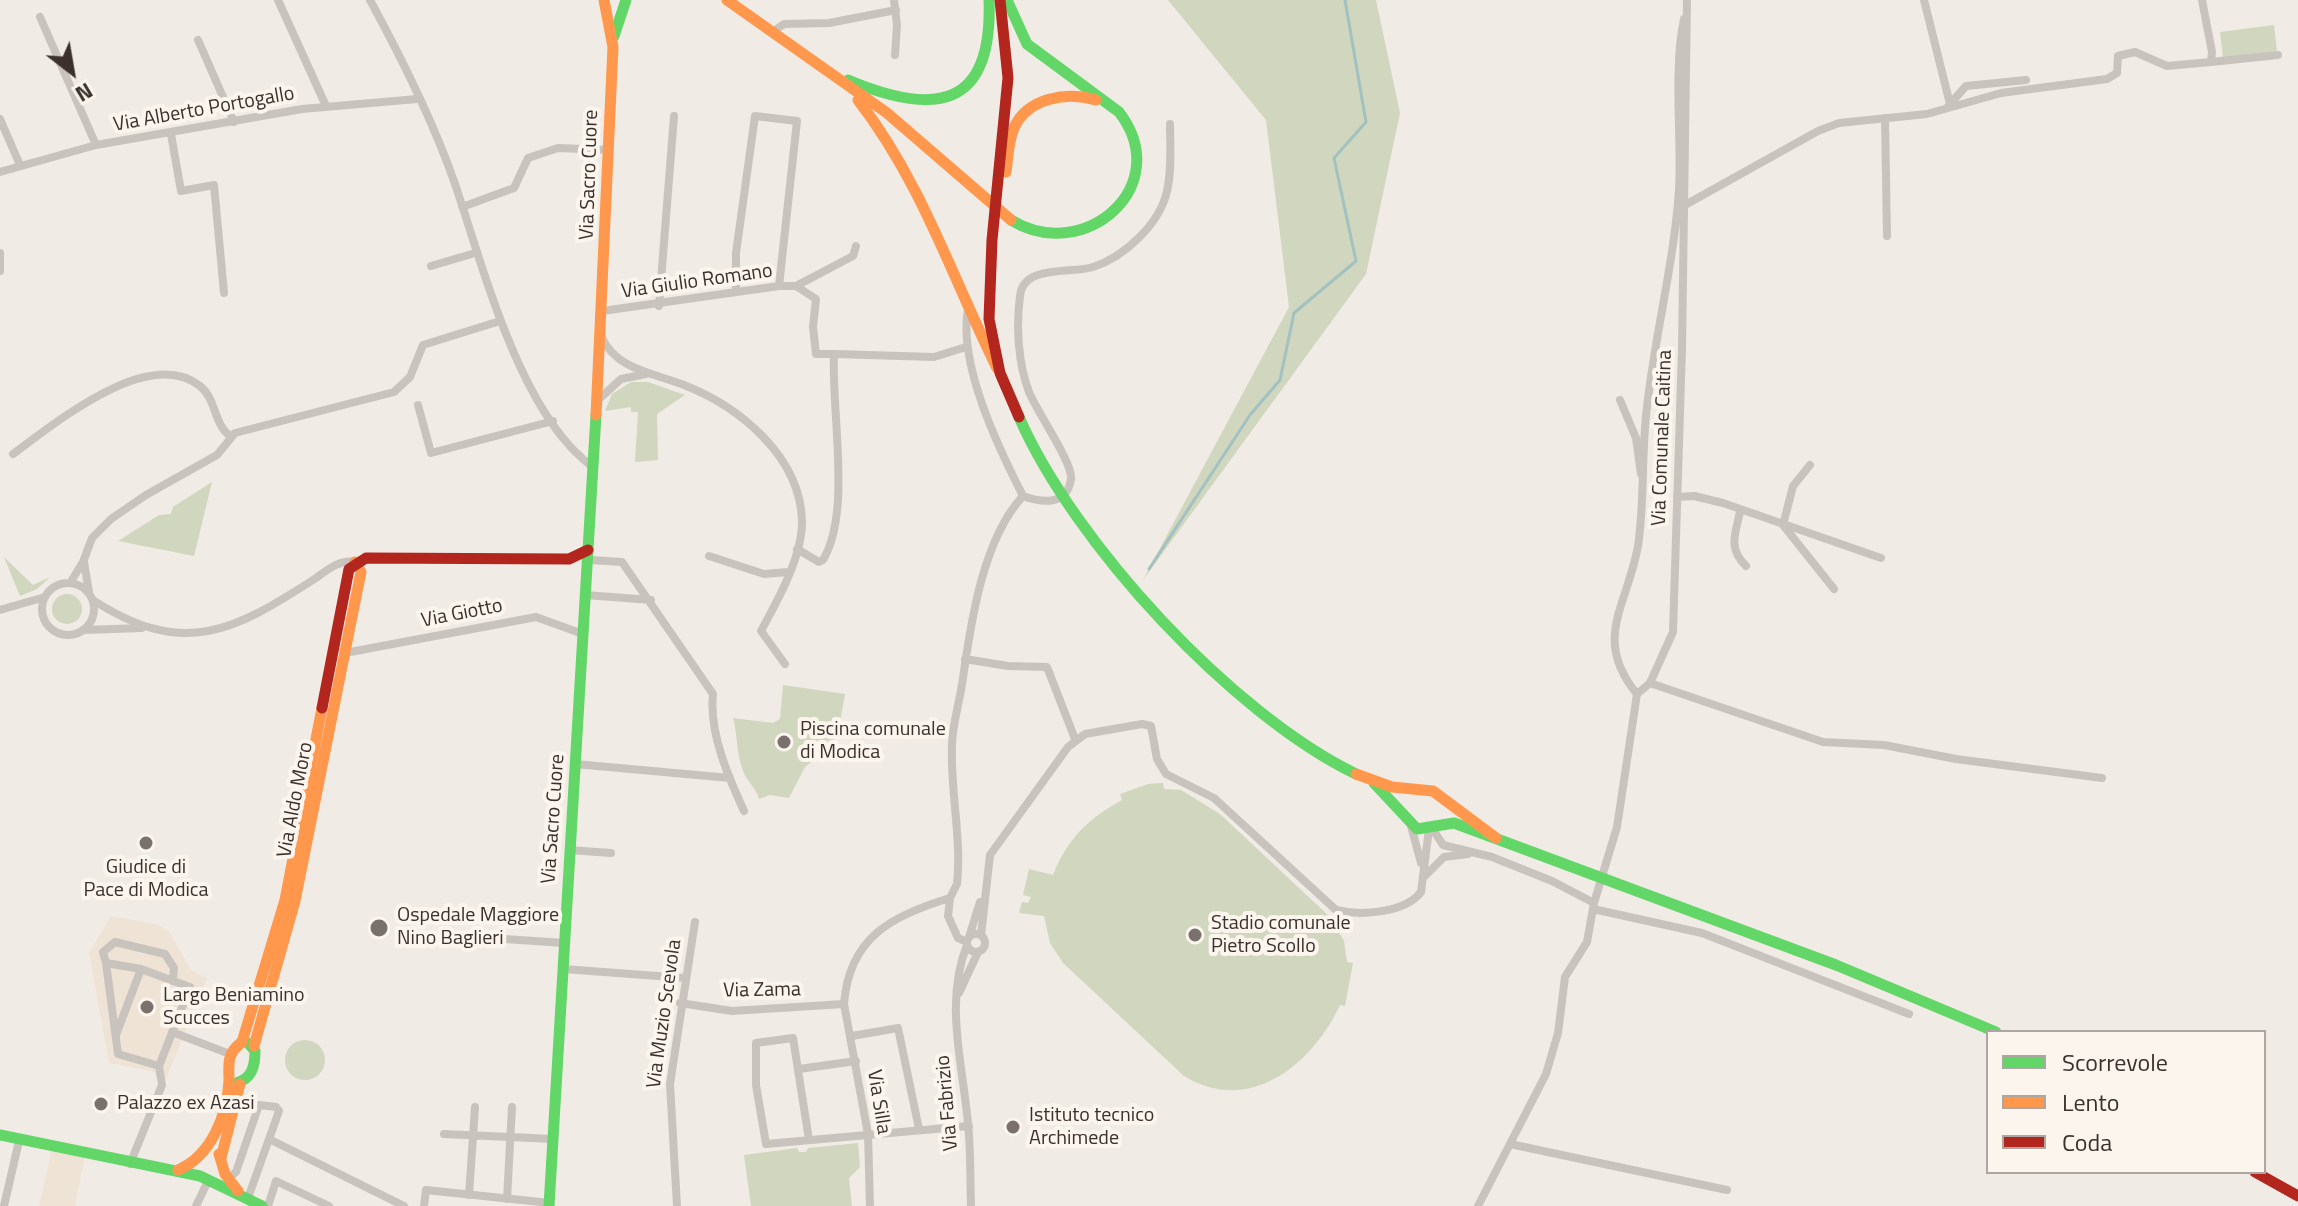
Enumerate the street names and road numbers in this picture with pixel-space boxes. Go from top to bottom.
street label: Via Alberto Portogallo [112,82,296,138]
street label: Via Sacro Cuore [576,109,604,241]
street label: Via Giulio Romano [620,260,774,304]
street label: Via Comunale Caitina [1648,349,1678,527]
street label: Via Giotto [419,594,505,634]
street label: Via Aldo Moro [273,740,319,860]
street label: Via Sacro Cuore [537,753,571,885]
street label: Via Muzio Scevola [643,938,687,1090]
street label: Via Zama [723,978,801,1004]
street label: Via Fabrizio [932,1054,964,1152]
street label: Via Silla [861,1068,895,1136]

